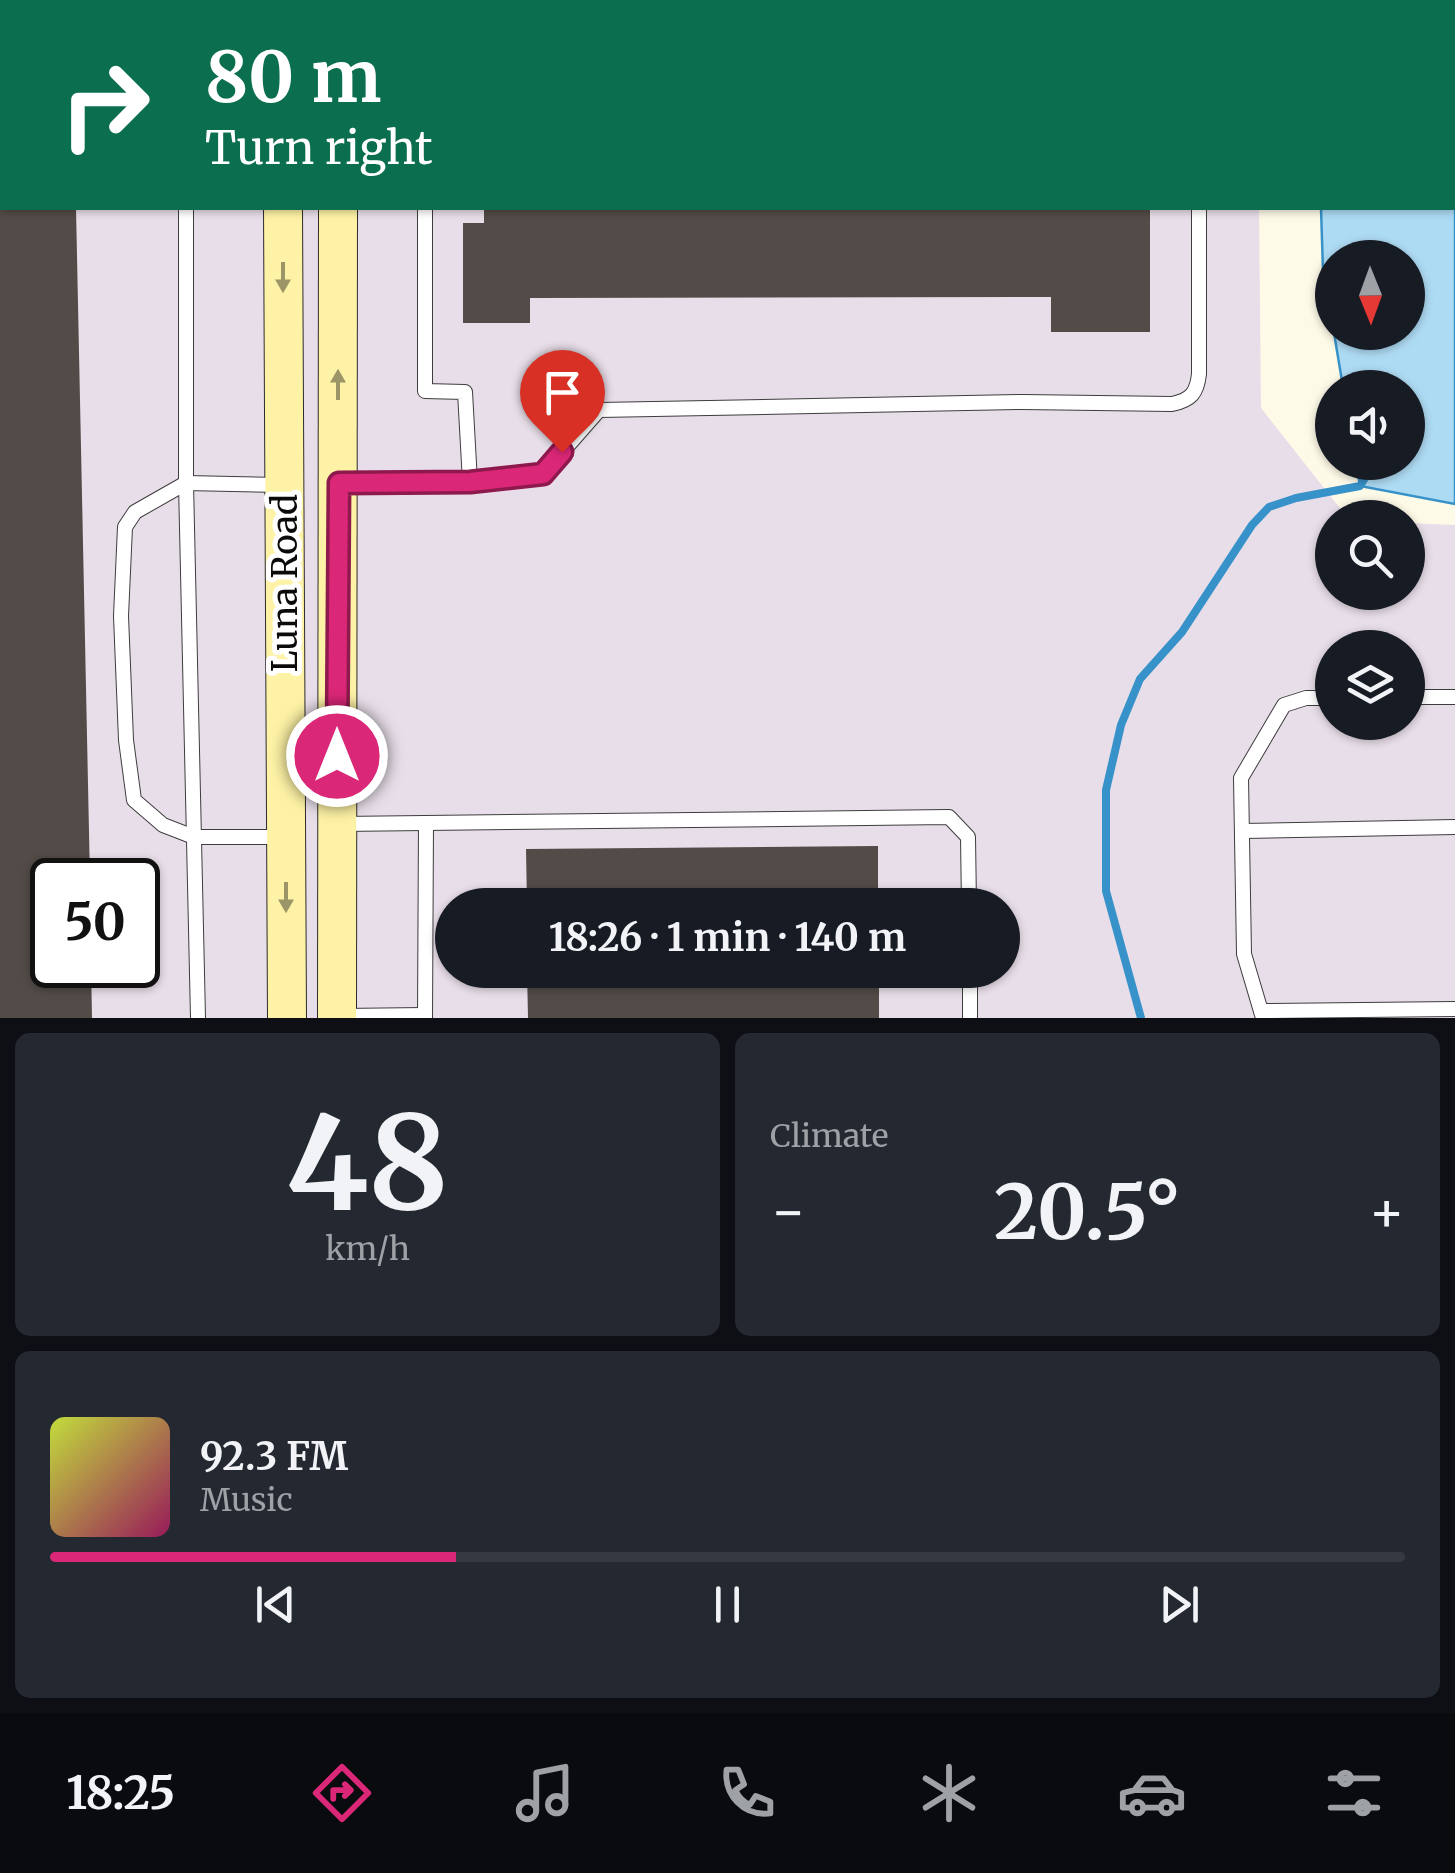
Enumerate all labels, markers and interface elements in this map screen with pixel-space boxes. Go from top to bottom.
text: 80 m [205,33,381,121]
icon: right [40,40,170,170]
text: Turn right [205,120,433,176]
north arrow [1315,240,1425,350]
map controls [1315,240,1425,740]
one-way arrow [275,262,291,294]
pin [520,350,605,453]
icon: arrive [535,365,590,420]
one-way arrow [330,369,346,401]
button: sound [1315,370,1425,480]
street label: Luna Road [263,494,307,672]
button: search [1315,500,1425,610]
button: layers [1315,630,1425,740]
position arrow [285,704,389,808]
speed limit sign: 50 [30,858,160,988]
one-way arrow [278,882,294,914]
text: 18:26 · 1 min · 140 m [549,914,906,961]
text: 48 [286,1082,449,1245]
text: Climate [770,1116,888,1156]
text: 20.5° [994,1165,1181,1259]
text: − [770,1177,807,1246]
text: + [1368,1177,1405,1246]
text: km/h [325,1229,410,1269]
text: 92.3 FM [200,1433,348,1480]
text: Music [200,1480,293,1520]
icon: previous [248,1577,303,1632]
icon: pause [700,1577,755,1632]
icon: next [1152,1577,1207,1632]
icon: directions [307,1758,377,1828]
icon: music [510,1758,580,1828]
icon: phone [712,1758,782,1828]
icon: climate [914,1758,984,1828]
icon: car [1117,1758,1187,1828]
icon: filters [1319,1758,1389,1828]
text: 18:25 [66,1765,175,1821]

